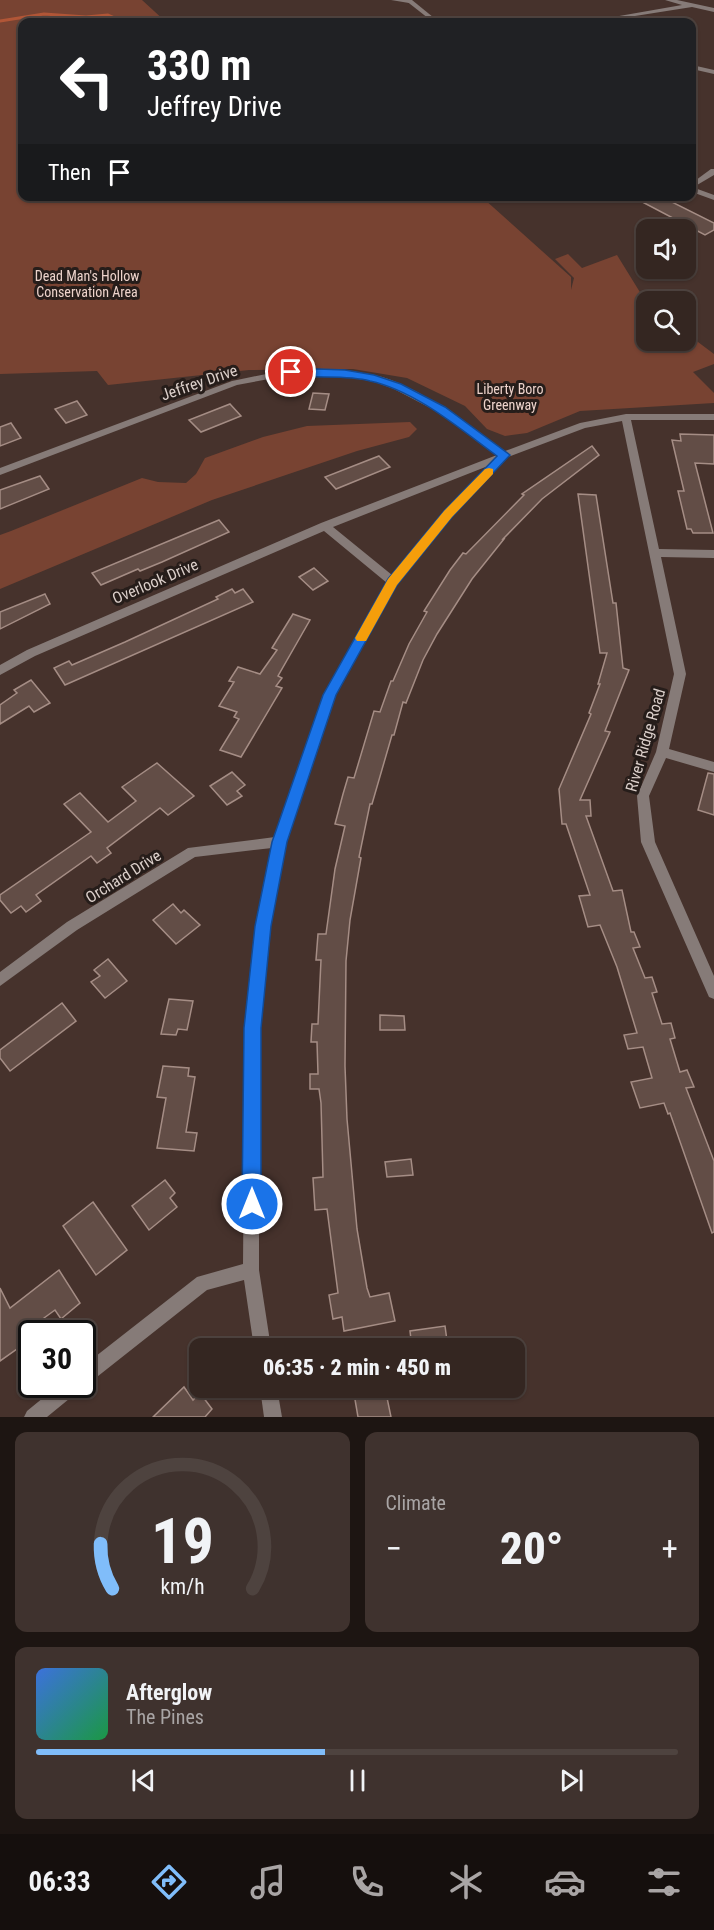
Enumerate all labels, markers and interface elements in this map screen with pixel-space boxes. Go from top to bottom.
text: 330 m [147,41,252,90]
icon: left [48,42,126,120]
text: Jeffrey Drive [147,91,282,123]
icon: arrive [103,156,136,189]
text: Then [48,160,91,185]
map controls [636,219,696,351]
button: sound [636,219,696,279]
park label: Dead Man's Hollow Conservation Area [35,268,139,300]
button: search [636,291,696,351]
pin [265,346,316,397]
icon: arrive [274,355,307,388]
street label: Jeffrey Drive [158,361,240,404]
park label: Liberty Boro Greenway [477,381,543,413]
street label: Overlook Drive [109,555,201,608]
street label: River Ridge Road [622,686,669,794]
street label: Orchard Drive [82,846,165,907]
position arrow [220,1172,284,1236]
speed limit sign: 30 [18,1320,96,1398]
text: 06:35 · 2 min · 450 m [263,1355,451,1380]
text: Climate [386,1491,446,1515]
text: 19 [151,1505,214,1578]
text: 20° [500,1522,564,1575]
text: − [386,1529,402,1568]
text: + [662,1529,678,1568]
text: km/h [160,1574,204,1599]
text: Afterglow [126,1680,212,1705]
text: The Pines [126,1705,204,1729]
icon: previous [127,1764,160,1797]
icon: pause [341,1764,374,1797]
icon: next [555,1764,588,1797]
icon: directions [148,1861,190,1903]
icon: music [247,1861,289,1903]
icon: phone [346,1861,388,1903]
icon: climate [445,1861,487,1903]
icon: car [544,1861,586,1903]
icon: filters [643,1861,685,1903]
text: 06:33 [29,1866,91,1898]

